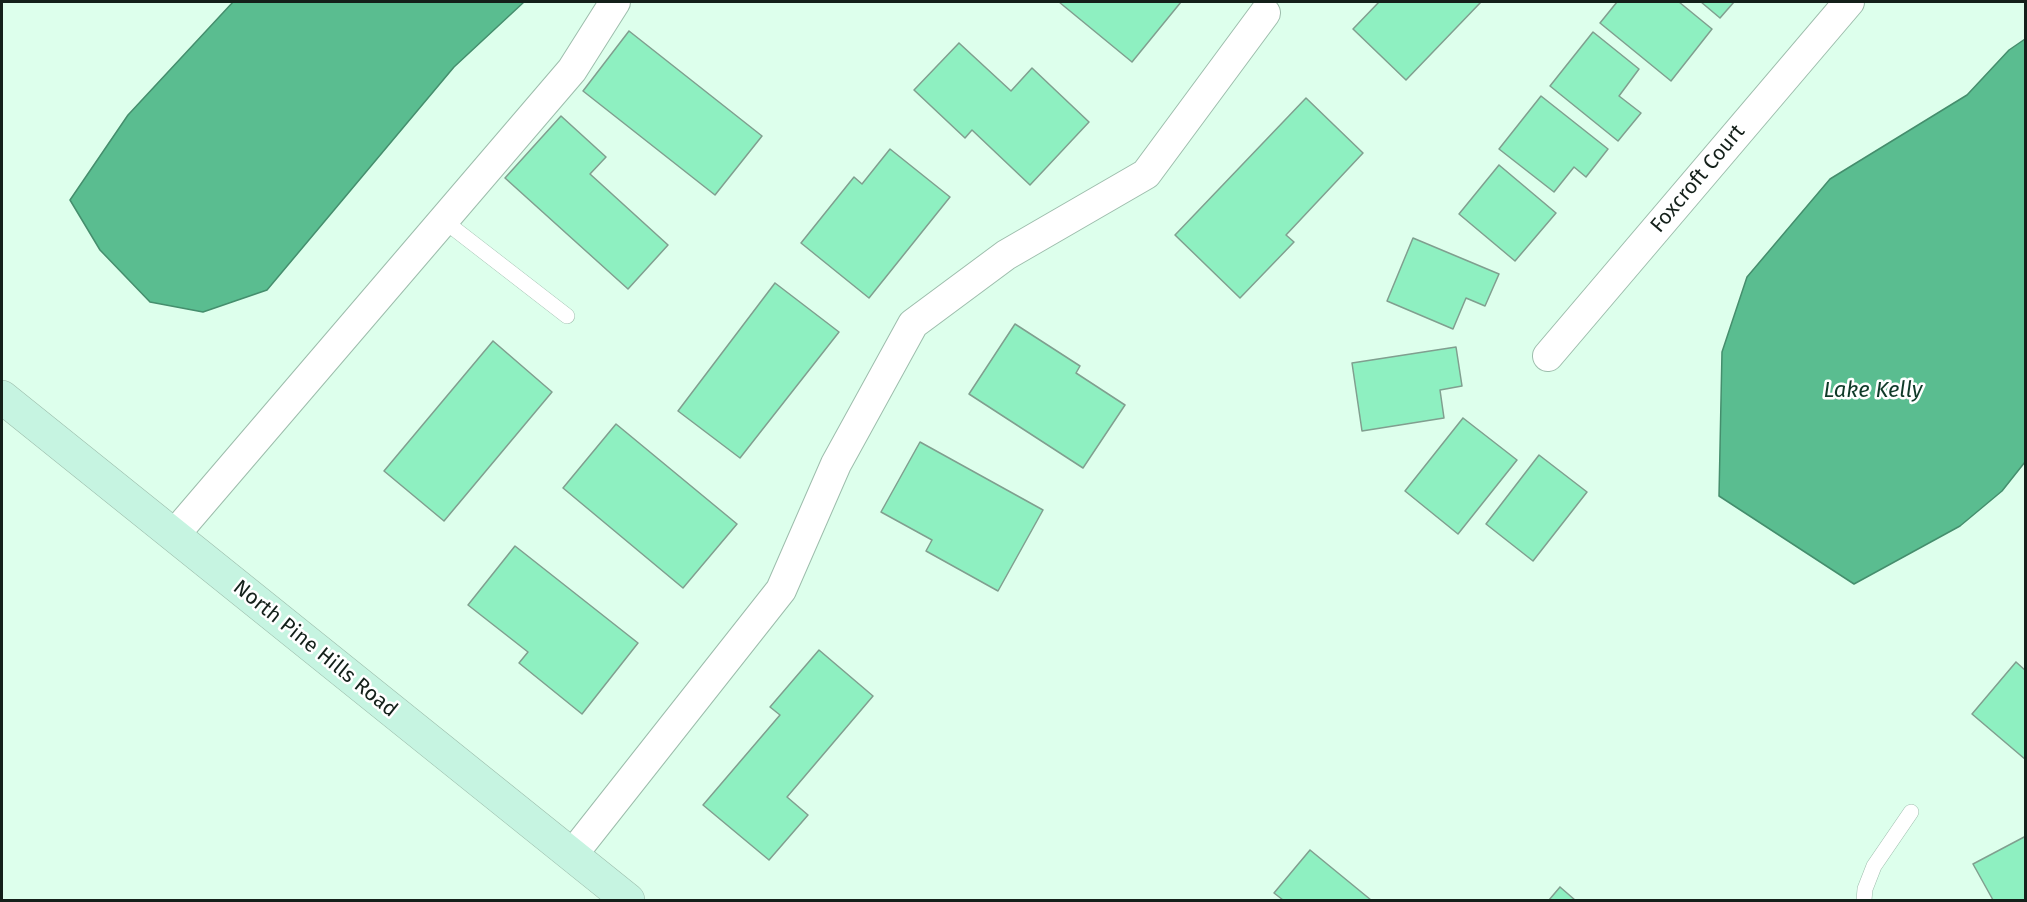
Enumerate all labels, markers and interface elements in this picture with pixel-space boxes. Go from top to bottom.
street label: Foxcroft Court [1646,120,1750,238]
water label: Lake Kelly [1824,378,1922,404]
street label: North Pine Hills Road [228,575,402,723]

